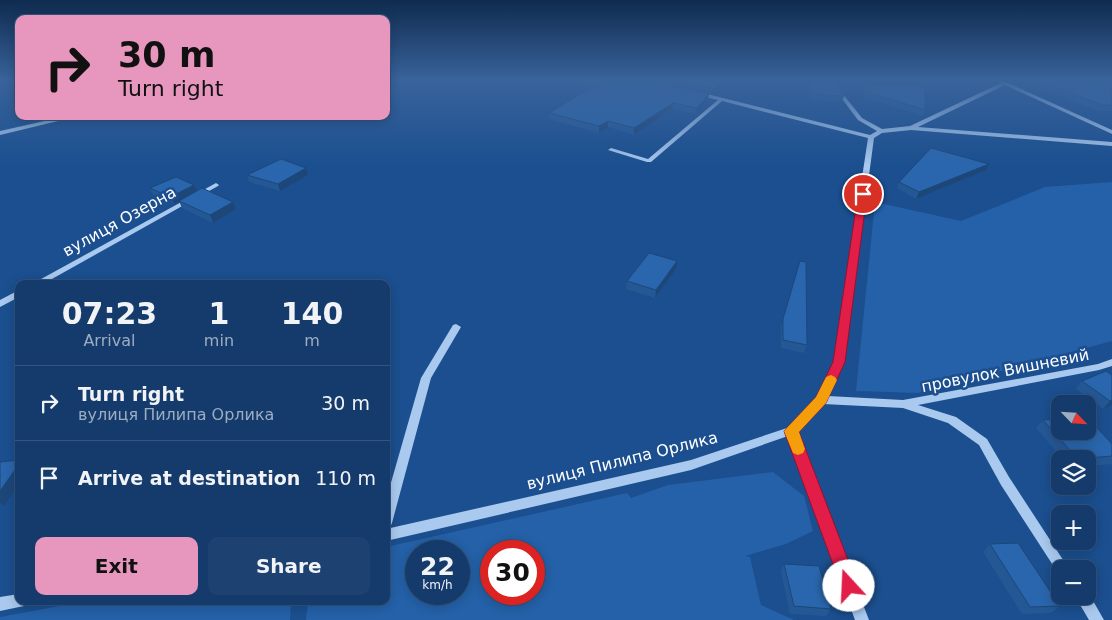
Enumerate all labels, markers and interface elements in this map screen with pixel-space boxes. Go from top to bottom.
icon: right [35,35,100,100]
text: 30 m [118,35,215,75]
text: Turn right [118,76,223,101]
pin [842,173,884,215]
icon: arrive [849,180,877,208]
street label: вулиця Озерна [59,182,179,260]
text: 07:23 [62,296,157,331]
text: 1 [208,296,229,331]
text: 140 [281,296,343,331]
text: Arrival [83,331,135,350]
text: min [204,331,234,350]
text: m [304,331,320,350]
street label: провулок Вишневий [920,345,1091,396]
text: Turn right [78,383,184,405]
icon: right [35,389,63,417]
text: 30 m [321,392,370,414]
north arrow [1051,395,1096,440]
map controls [1051,395,1096,605]
text: вулиця Пилипа Орлика [78,405,274,424]
street label: вулиця Пилипа Орлика [525,428,720,493]
button: layers [1051,450,1096,495]
icon: arrive [35,464,63,492]
text: Arrive at destination [78,467,300,489]
text: 110 m [315,467,376,489]
button: + [1051,505,1096,550]
button: Exit [35,537,198,595]
button: Share [208,537,370,595]
speed limit sign: 30 [480,540,545,605]
text: 22 [420,552,455,581]
position arrow [822,559,874,611]
button: − [1051,560,1096,605]
text: km/h [422,578,453,592]

